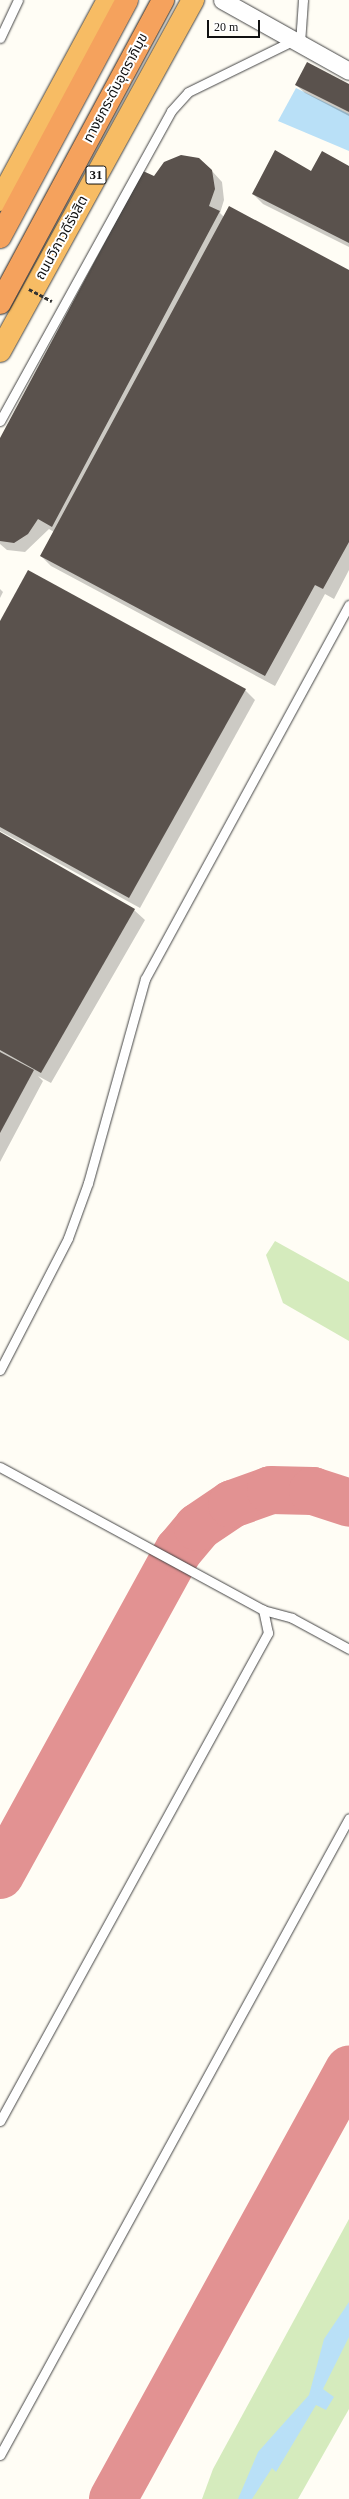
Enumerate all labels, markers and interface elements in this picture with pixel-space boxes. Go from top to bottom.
scale bar [209,12,262,38]
text: 20 m [214,20,238,34]
street label: ทางยกระดับอุตราภิมุข [80,31,152,145]
road number: 31 [85,164,107,186]
street label: ถนนวิภาวดีรังสิต [32,193,92,283]

